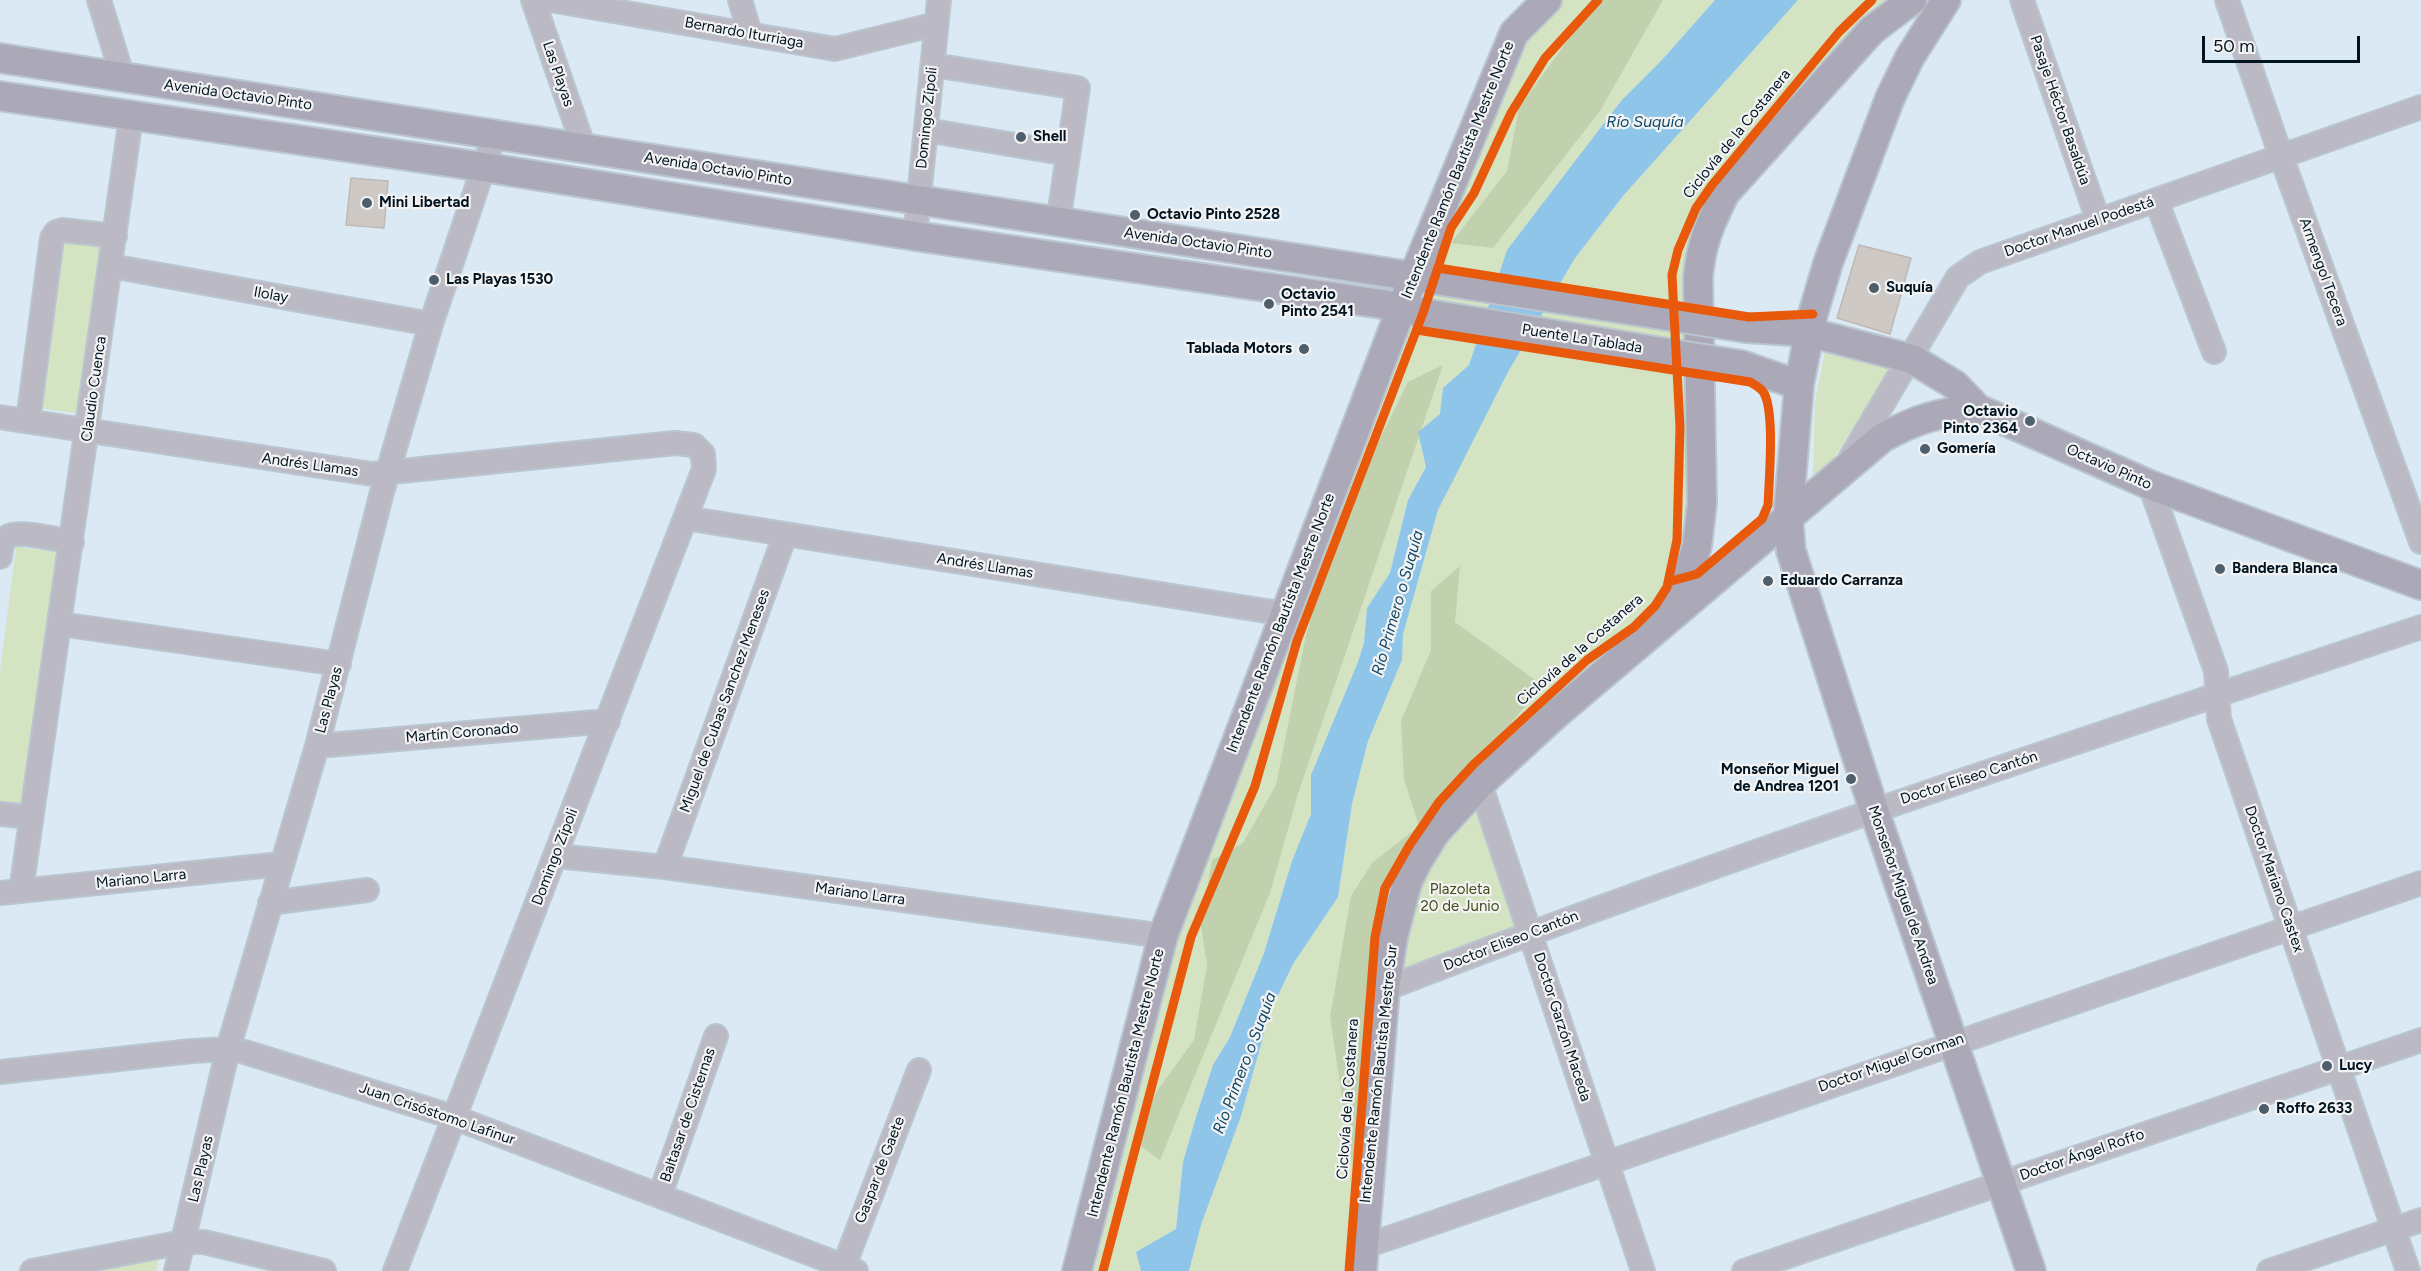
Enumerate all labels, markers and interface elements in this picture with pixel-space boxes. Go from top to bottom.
street label: Bernardo Iturriaga [683,14,805,52]
scale bar [2205,24,2362,62]
street label: Pasaje Héctor Basaldúa [2026,33,2094,187]
text: 50 m [2213,35,2255,57]
street label: Las Playas [538,39,578,109]
street label: Intendente Ramón Bautista Mestre Norte [1398,39,1518,301]
street label: Domingo Zípoli [913,66,941,170]
street label: Ciclovía de la Costanera [1679,66,1795,202]
street label: Avenida Octavio Pinto [163,76,313,114]
water label: Río Suquía [1606,112,1684,132]
place label: Shell [1033,128,1066,146]
marker: Shell [1014,130,1028,144]
street label: Avenida Octavio Pinto [643,148,793,190]
street label: Doctor Manuel Podestá [2002,193,2156,261]
place label: Mini Libertad [379,194,470,212]
marker: Mini Libertad [360,196,374,210]
place label: Octavio Pinto 2528 [1147,206,1280,224]
marker: Octavio Pinto 2528 [1128,208,1142,222]
street label: Armengol Tecera [2295,216,2351,328]
street label: Avenida Octavio Pinto [1123,224,1273,262]
place label: Las Playas 1530 [446,271,553,289]
marker: Las Playas 1530 [427,273,441,287]
place label: Suquía [1886,279,1933,297]
marker: Suquía [1867,281,1881,295]
street label: Ilolay [252,283,290,307]
place label: Octavio Pinto 2541 [1281,286,1354,321]
marker: Octavio Pinto 2541 [1262,297,1276,311]
street label: Puente La Tablada [1521,321,1643,357]
street label: Claudio Cuenca [78,335,110,443]
place label: Tablada Motors [1186,340,1292,358]
marker: Tablada Motors [1297,342,1311,356]
place label: Octavio Pinto 2364 [1943,403,2018,438]
marker: Octavio Pinto 2364 [2023,414,2037,428]
place label: Gomería [1937,440,1996,458]
street label: Octavio Pinto [2064,440,2154,494]
marker: Gomería [1918,442,1932,456]
street label: Andrés Llamas [261,449,359,481]
street label: Intendente Ramón Bautista Mestre Norte [1223,491,1339,755]
water label: Río Primero o Suquía [1368,528,1428,678]
street label: Andrés Llamas [935,549,1035,583]
place label: Bandera Blanca [2232,560,2338,578]
marker: Bandera Blanca [2213,562,2227,576]
place label: Eduardo Carranza [1780,572,1903,590]
marker: Eduardo Carranza [1761,574,1775,588]
street label: Miguel de Cubas Sanchez Meneses [676,587,774,815]
street label: Ciclovía de la Costanera [1513,590,1647,710]
street label: Las Playas [312,665,346,735]
street label: Martín Coronado [405,719,519,747]
street label: Doctor Eliseo Cantón [1898,747,2040,809]
place label: Monseñor Miguel de Andrea 1201 [1721,761,1839,796]
marker: Monseñor Miguel de Andrea 1201 [1844,772,1858,786]
street label: Monseñor Miguel de Andrea [1864,803,1942,987]
street label: Doctor Mariano Castex [2240,803,2308,955]
street label: Domingo Zípoli [528,806,582,908]
street label: Mariano Larra [95,865,187,893]
street label: Mariano Larra [814,879,906,909]
park label: Plazoleta 20 de Junio [1420,881,1500,916]
street label: Doctor Eliseo Cantón [1441,907,1581,975]
street label: Intendente Ramón Bautista Mestre Sur [1356,944,1402,1204]
street label: Intendente Ramón Bautista Mestre Norte [1084,947,1168,1219]
street label: Doctor Garzón Maceda [1529,950,1595,1104]
water label: Río Primero o Suquía [1209,990,1281,1136]
street label: Ciclovía de la Costanera [1333,1018,1363,1180]
street label: Doctor Miguel Gorman [1816,1030,1966,1096]
street label: Baltasar de Cisternas [657,1046,719,1184]
place label: Lucy [2339,1057,2372,1075]
marker: Lucy [2320,1059,2334,1073]
street label: Juan Crisóstomo Lafinur [357,1079,517,1149]
place label: Roffo 2633 [2276,1100,2352,1118]
marker: Roffo 2633 [2257,1102,2271,1116]
street label: Gaspar de Gaete [851,1114,909,1226]
street label: Doctor Ángel Roffo [2017,1125,2147,1185]
street label: Las Playas [185,1134,217,1204]

